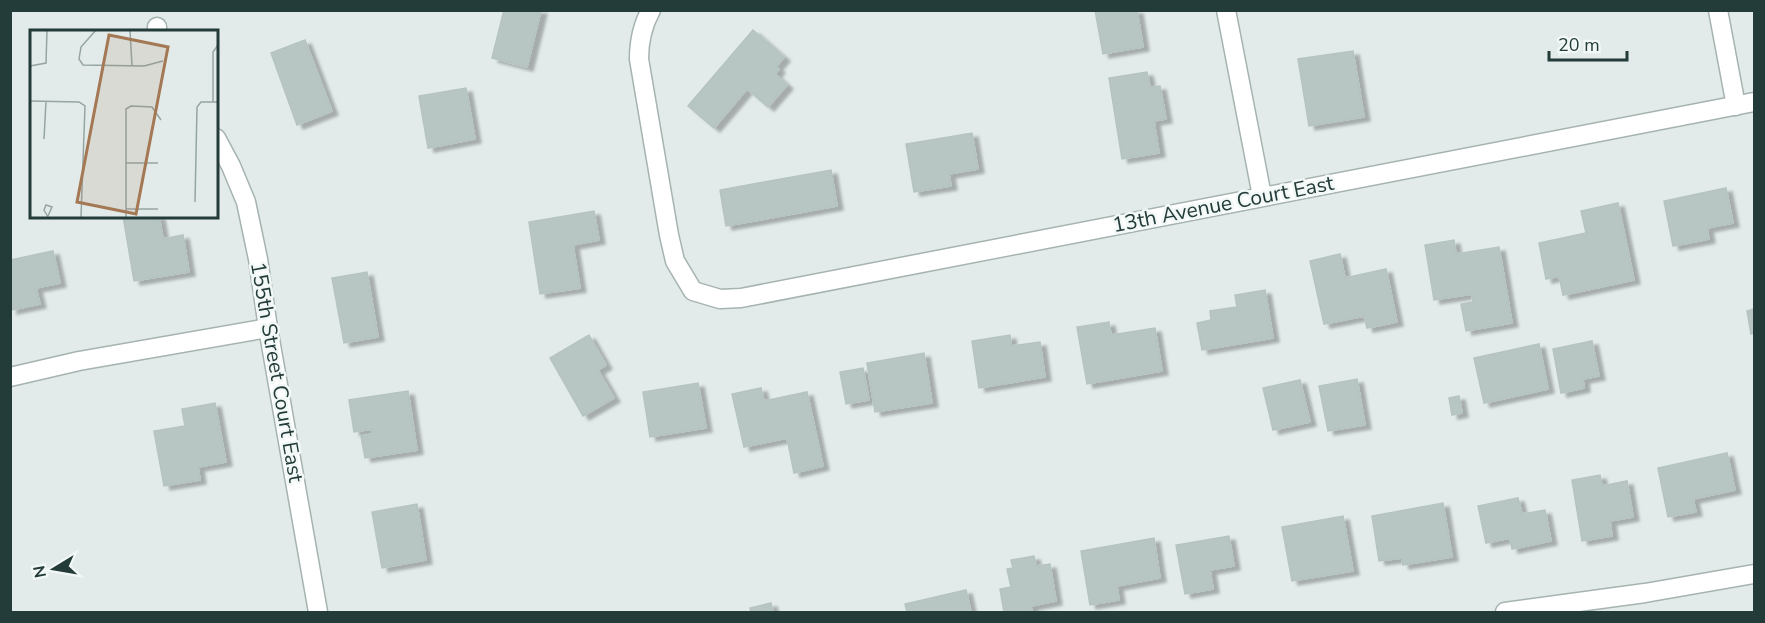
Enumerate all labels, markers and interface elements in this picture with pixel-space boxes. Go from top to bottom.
scale bar [1549,24,1627,62]
inset map [30,30,218,218]
text: 20 m [1558,33,1600,57]
street label: 13th Avenue Court East [1110,169,1337,239]
street label: 155th Street Court East [244,260,310,485]
north arrow [24,539,84,599]
text: N [28,564,52,580]

